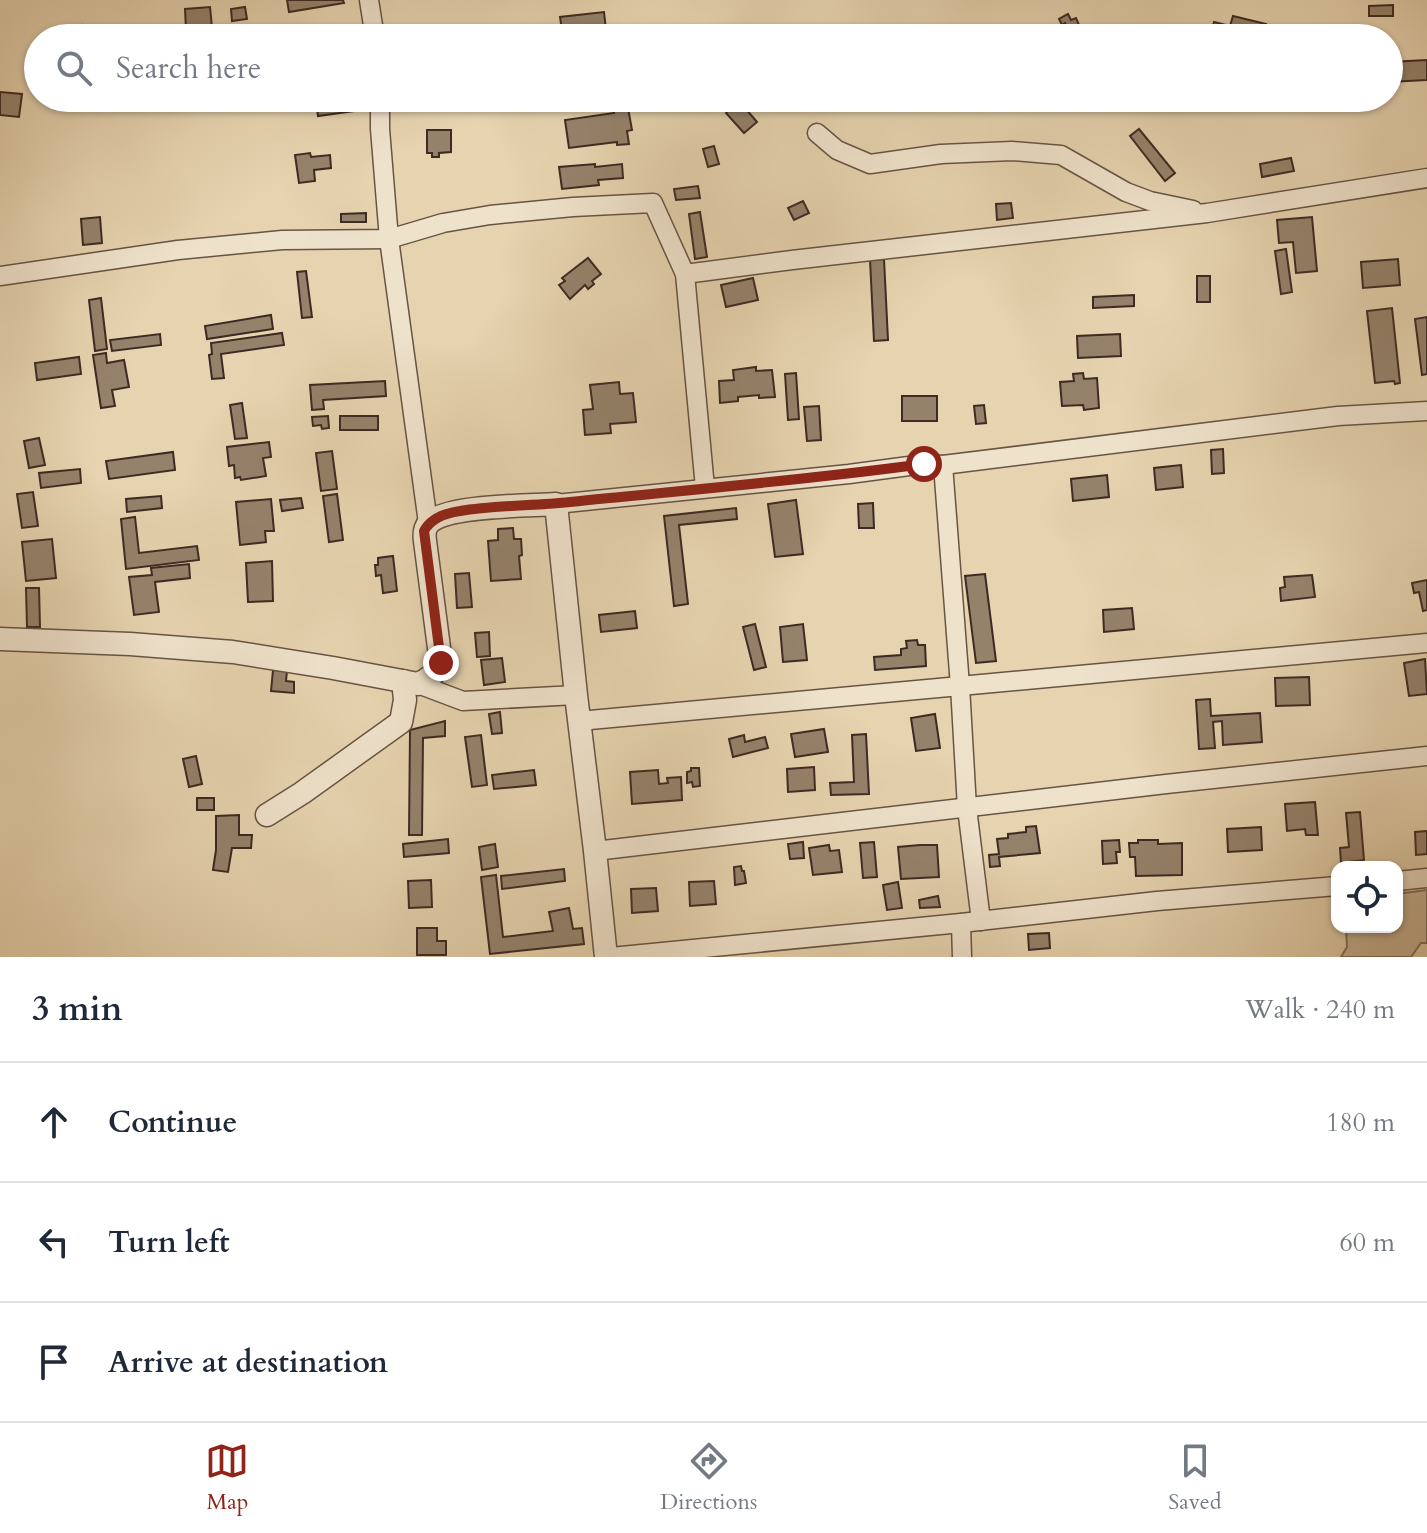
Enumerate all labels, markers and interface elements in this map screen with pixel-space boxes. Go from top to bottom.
search box [24,24,1403,112]
icon: search [52,46,96,90]
text: Search here [116,48,261,89]
route start [906,446,942,482]
route end [423,645,459,681]
map controls [1331,861,1403,933]
button: locate [1331,861,1403,933]
text: 3 min [32,986,123,1032]
text: Walk · 240 m [1245,992,1395,1027]
icon: ahead [32,1100,76,1144]
text: Continue [108,1102,237,1143]
text: 180 m [1326,1105,1395,1140]
icon: left [32,1220,76,1264]
text: Turn left [108,1222,230,1263]
text: 60 m [1339,1225,1395,1260]
icon: arrive [32,1340,76,1384]
text: Arrive at destination [108,1342,388,1383]
tab: Map [205,1439,249,1517]
tab: Directions [660,1439,757,1517]
tab: Saved [1168,1439,1222,1517]

